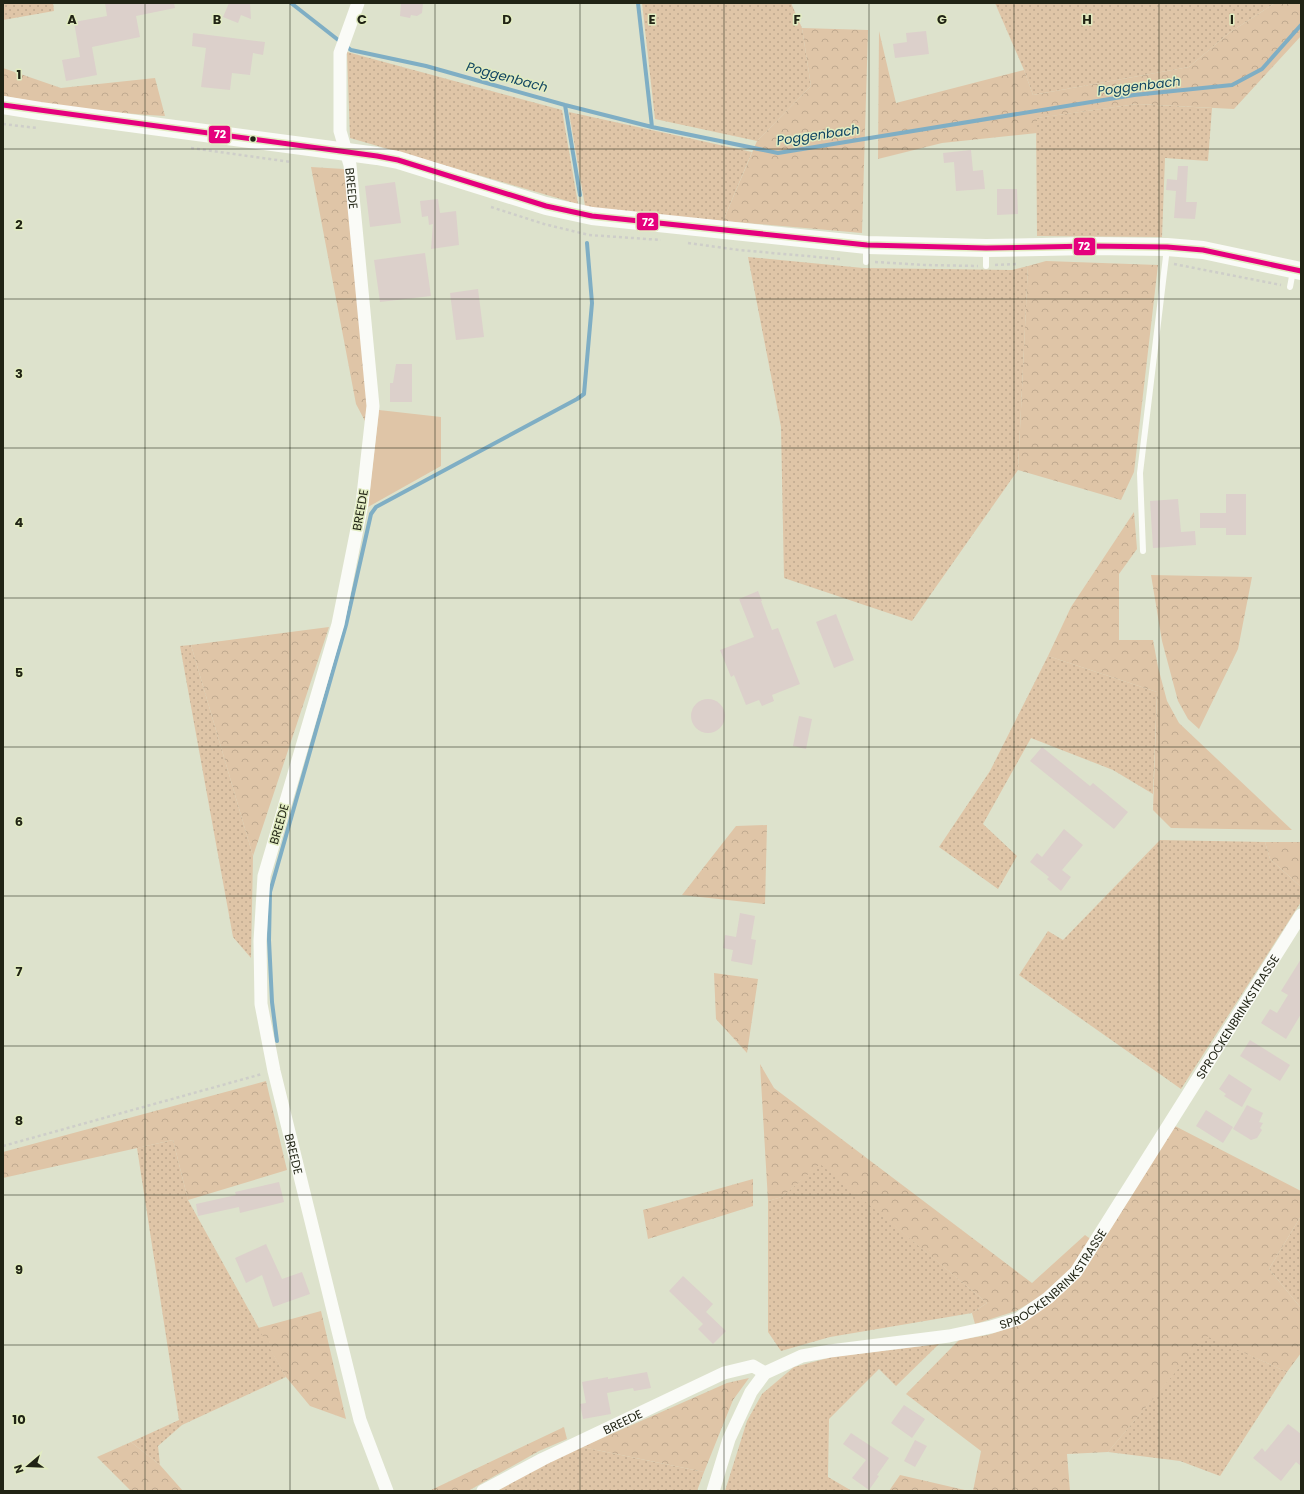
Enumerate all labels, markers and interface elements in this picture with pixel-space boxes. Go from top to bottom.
text: A [67,10,77,29]
text: B [213,10,222,29]
text: C [357,10,367,29]
text: D [502,10,512,29]
text: E [648,10,656,29]
text: F [793,10,801,29]
text: G [937,10,947,29]
text: H [1082,10,1092,29]
text: I [1230,10,1234,29]
water label: Poggenbach [464,57,550,97]
text: 1 [17,65,21,84]
water label: Poggenbach [1096,71,1182,101]
water label: Poggenbach [775,120,861,150]
line badge: 72 [208,125,231,144]
text: 72 [214,126,226,142]
unlabelled marker [248,134,258,144]
street label: BREEDE [342,167,363,210]
line badge: 72 [636,212,659,231]
text: 72 [642,214,654,230]
text: 2 [15,215,23,234]
line badge: 72 [1073,237,1096,256]
text: 72 [1078,238,1090,254]
text: 3 [15,364,23,383]
street label: BREEDE [348,488,372,532]
text: 4 [15,513,24,532]
text: 5 [15,663,23,682]
street label: BREEDE [265,802,293,846]
text: 6 [15,812,23,831]
street label: SPROCKENBRINKSTRASSE [1191,951,1283,1082]
text: 7 [16,962,23,981]
text: 8 [15,1111,23,1130]
street label: BREEDE [281,1132,308,1176]
street label: SPROCKENBRINKSTRASSE [997,1225,1110,1333]
text: 9 [15,1260,23,1279]
street label: BREEDE [600,1405,645,1438]
text: 10 [12,1410,26,1429]
north arrow [8,1446,48,1486]
text: N [10,1463,27,1476]

